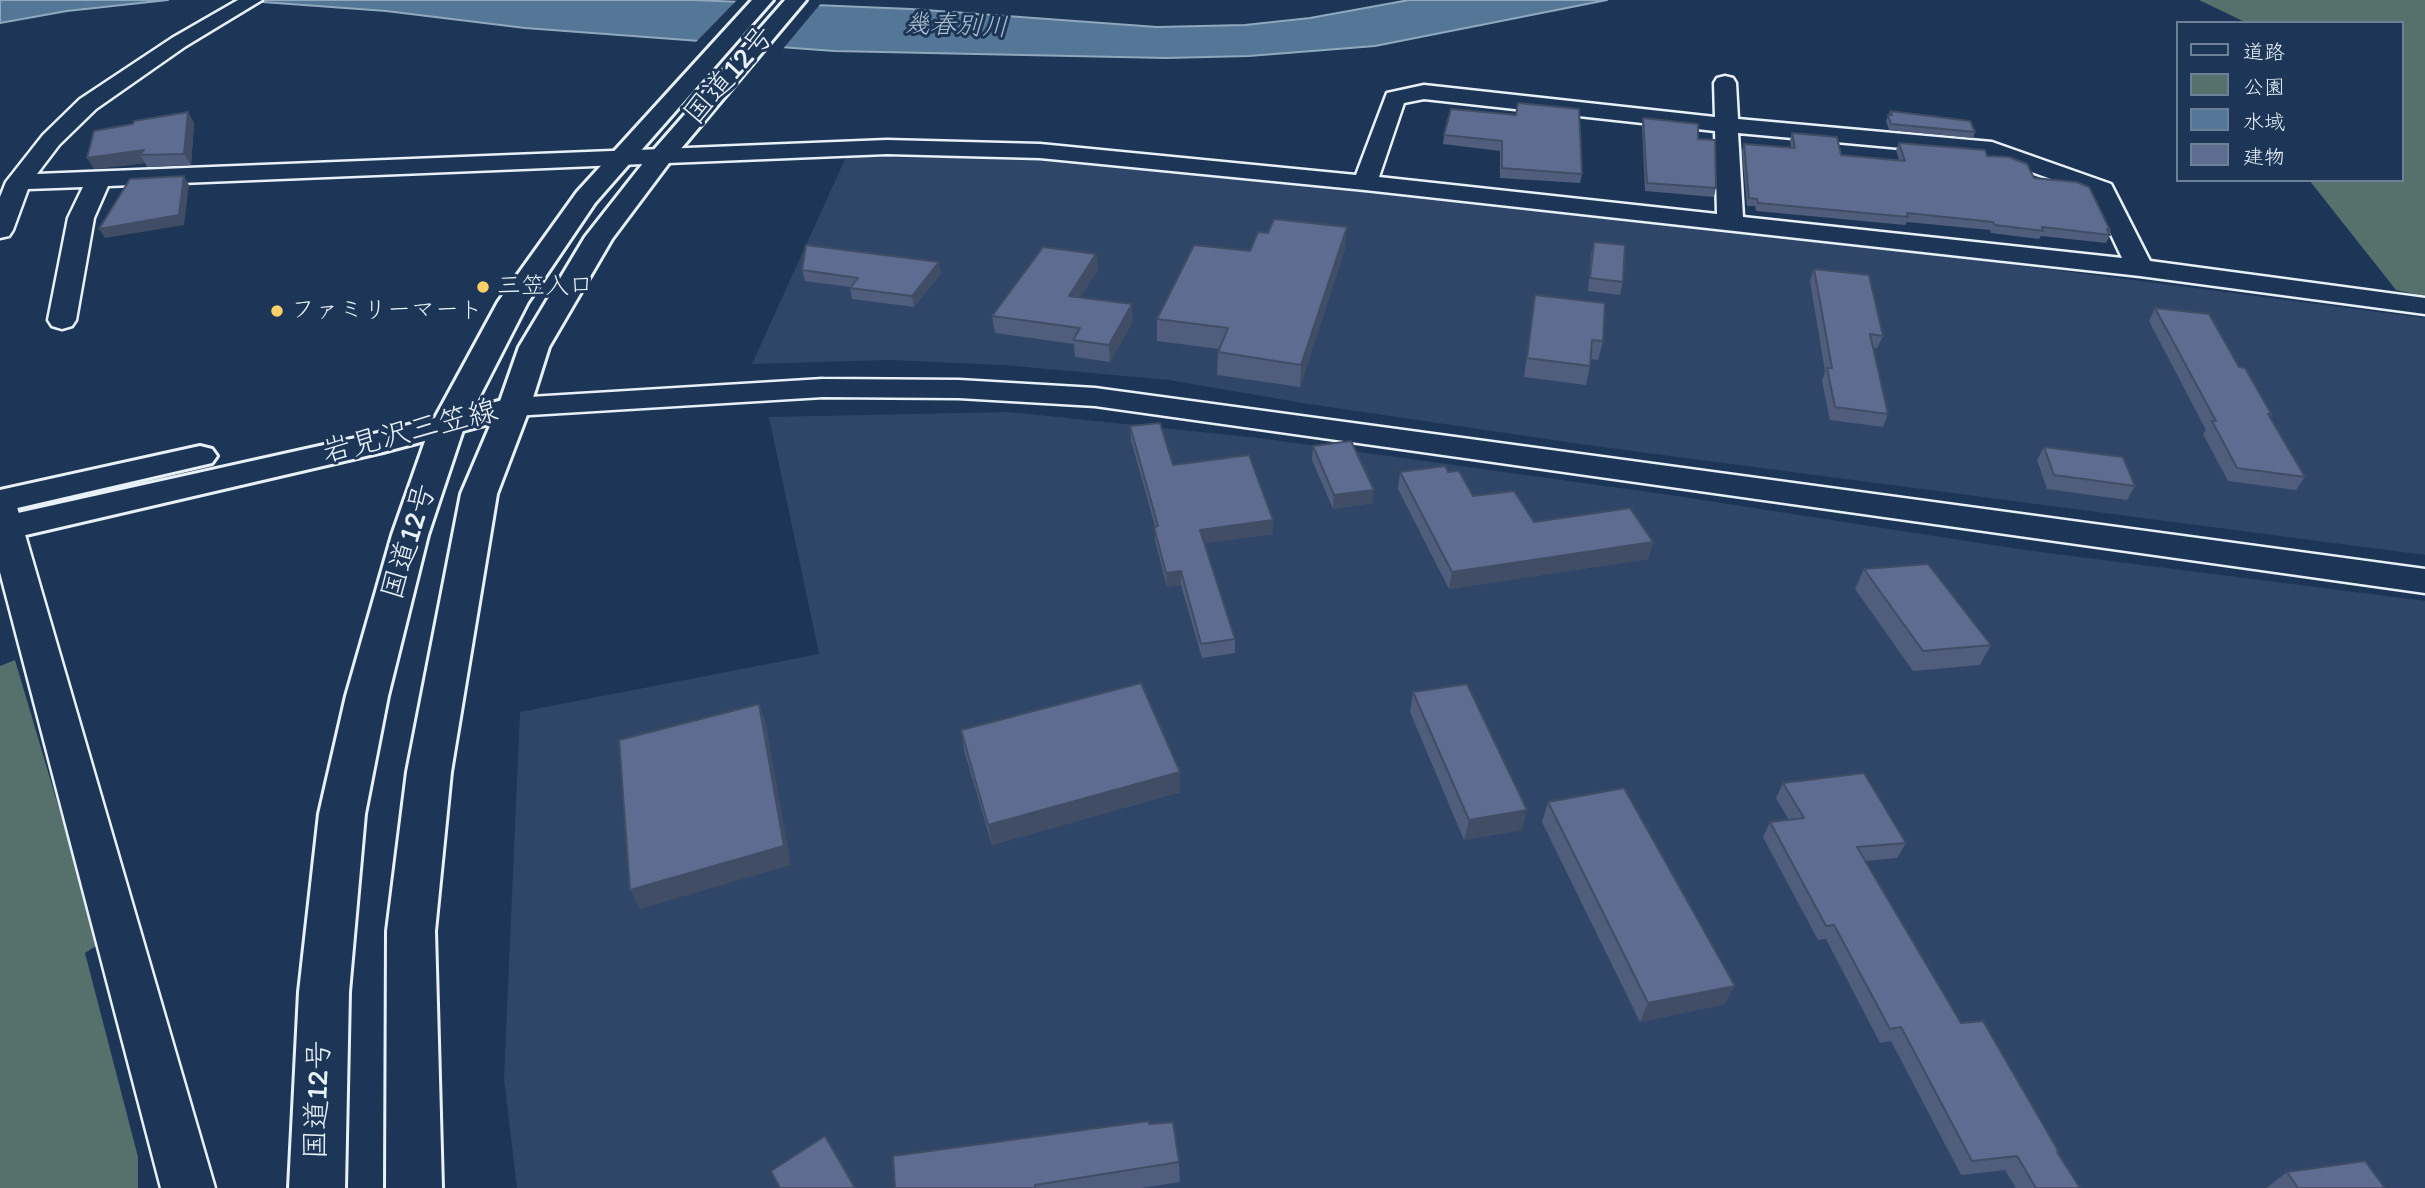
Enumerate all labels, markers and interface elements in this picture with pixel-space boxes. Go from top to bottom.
water label: 幾春別川 [903,10,1009,44]
street label: 国道12号 [677,19,783,133]
legend [2176,21,2404,182]
text: 道路 [2243,39,2285,64]
text: 公園 [2243,74,2285,99]
text: 水域 [2243,109,2285,134]
text: 建物 [2243,144,2285,169]
place label: 三笠入口 [497,273,593,301]
marker: 三笠入口 [475,279,491,295]
place label: ファミリーマート [291,297,483,325]
marker: ファミリーマート [269,303,285,319]
street label: 岩見沢三笠線 [318,394,502,472]
street label: 国道12号 [375,480,445,604]
street label: 国道12号 [299,1040,339,1160]

